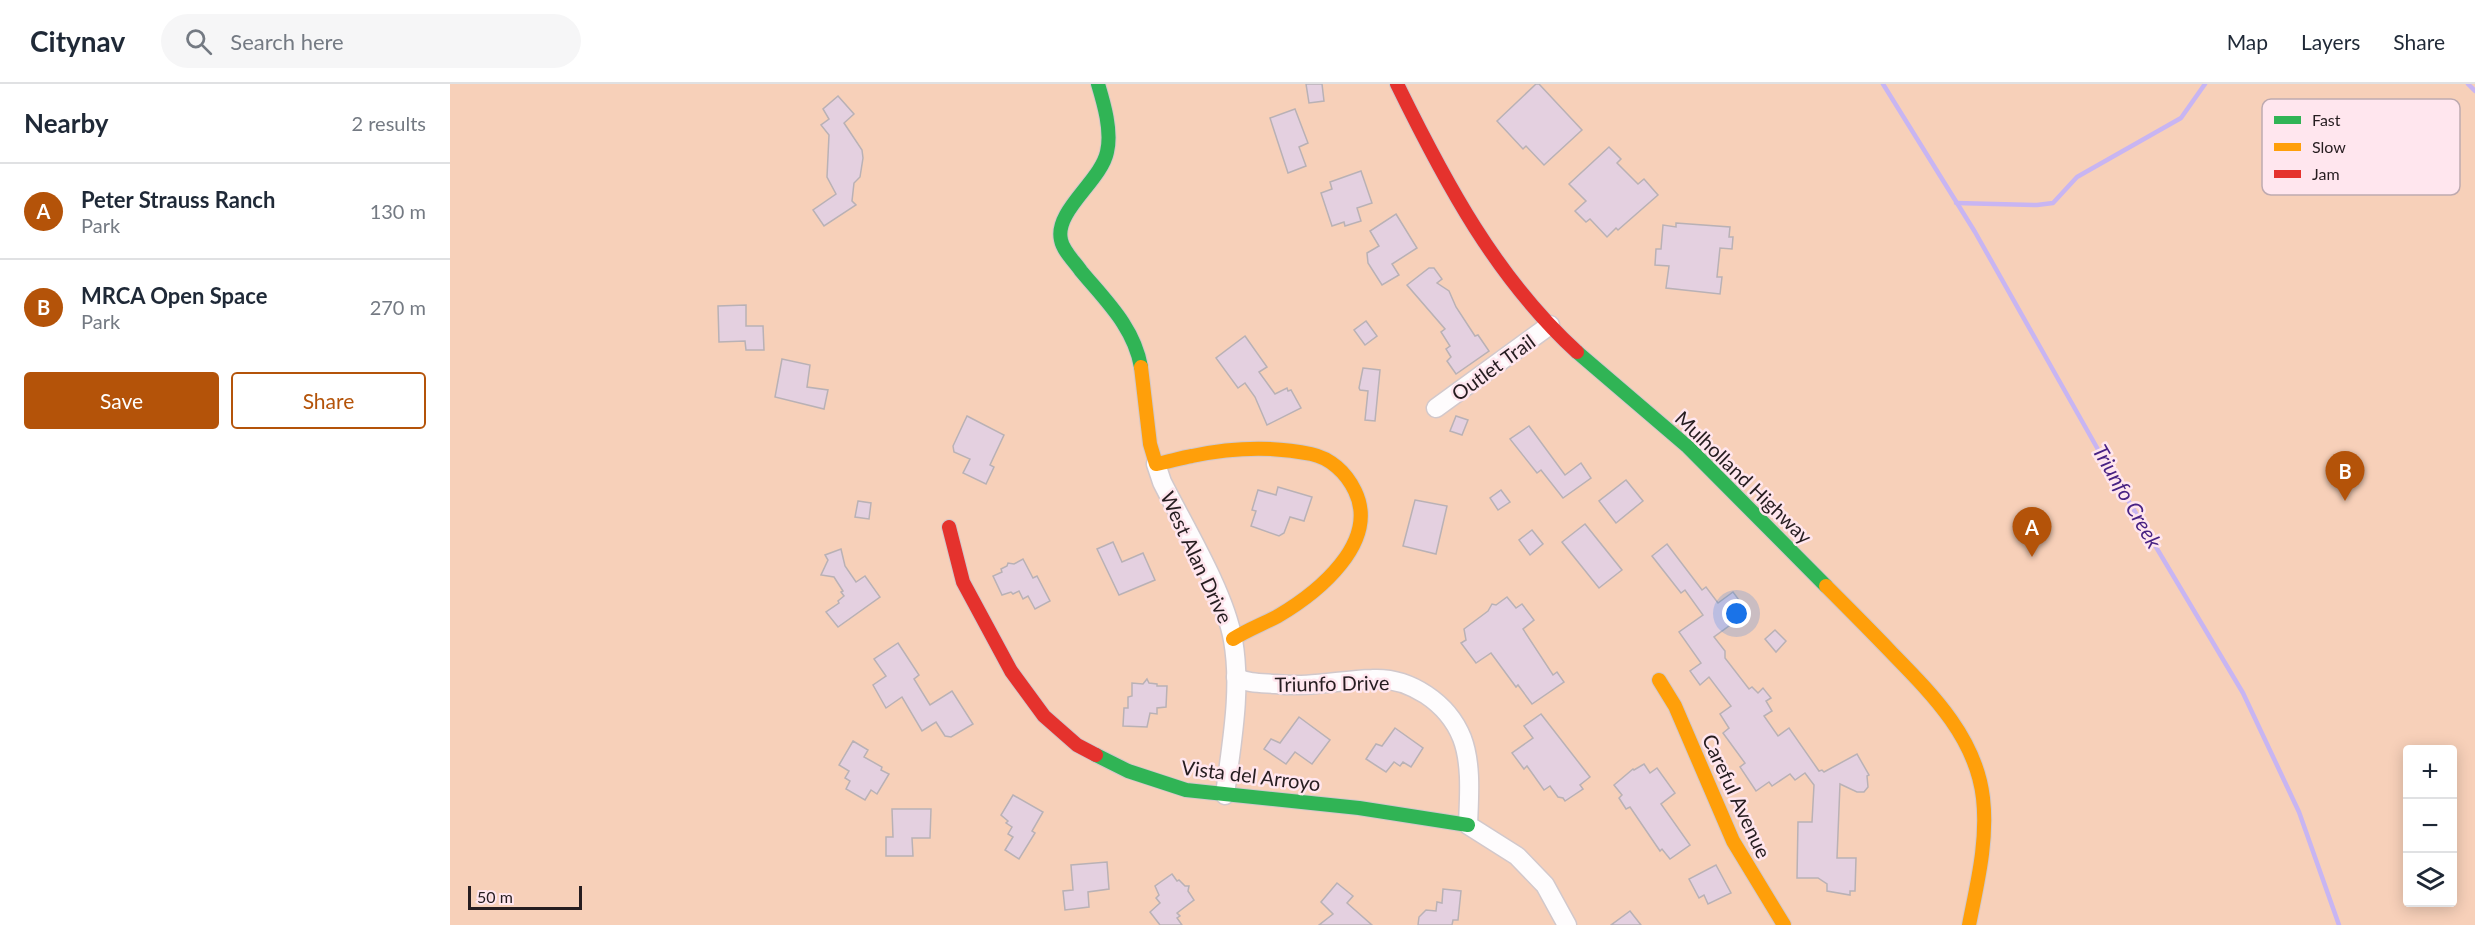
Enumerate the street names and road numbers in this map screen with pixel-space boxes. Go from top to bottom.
street label: Outlet Trail [1447,329,1539,405]
street label: Mulholland Highway [1671,406,1818,549]
street label: West Alan Drive [1156,487,1238,627]
street label: Triunfo Drive [1274,670,1390,696]
street label: Careful Avenue [1698,730,1776,862]
street label: Vista del Arroyo [1180,755,1322,795]

